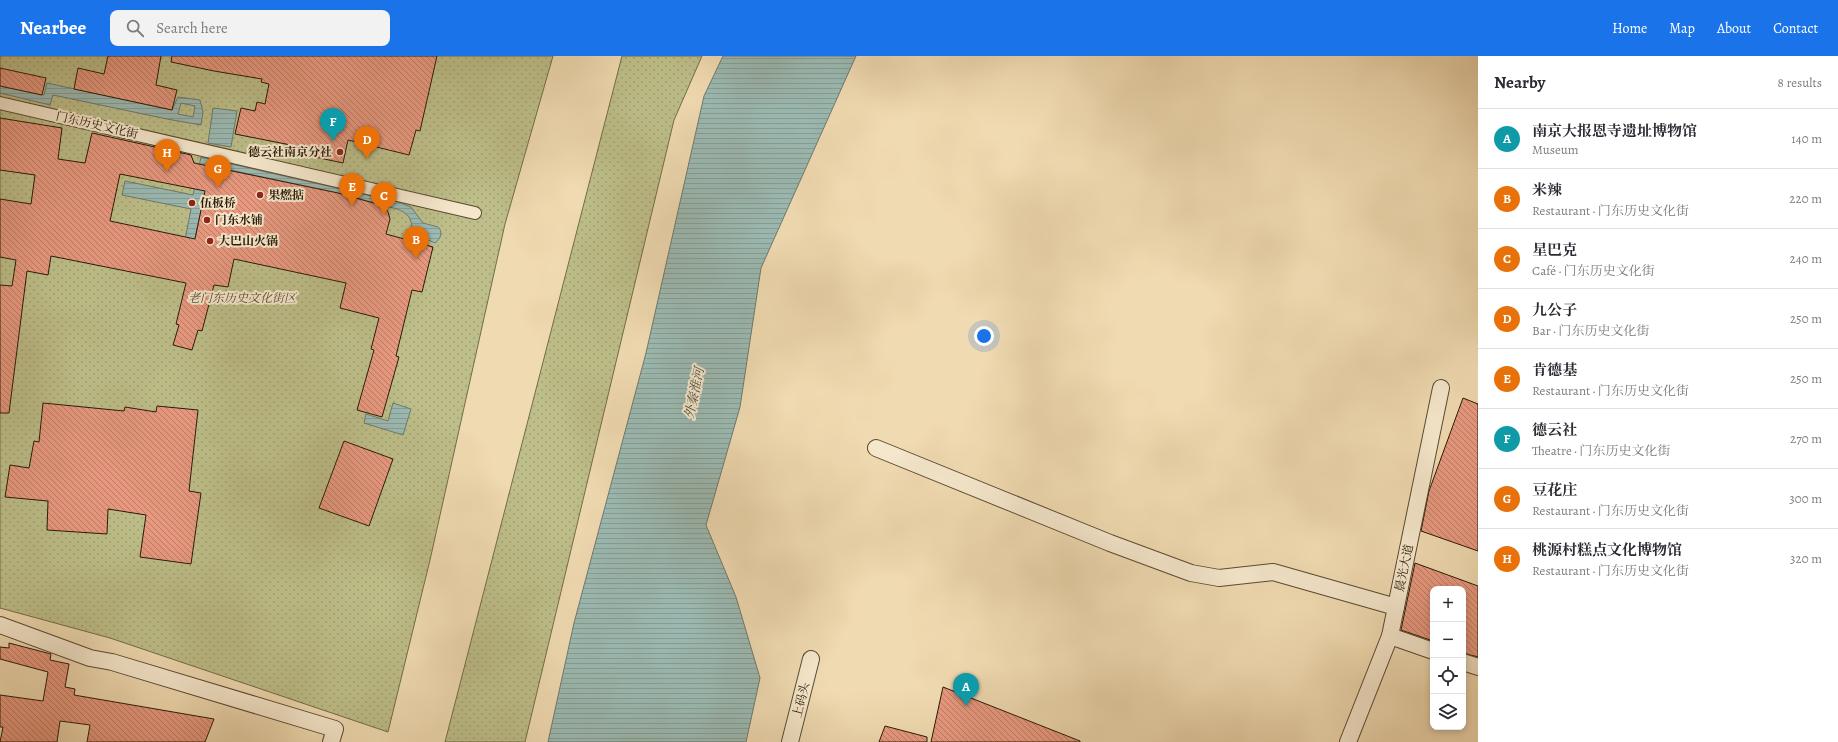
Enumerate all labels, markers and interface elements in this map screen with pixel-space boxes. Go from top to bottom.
search box [110,10,390,46]
text: Nearbee [20,15,86,41]
icon: search [124,17,146,39]
text: Search here [156,18,228,38]
text: Home [1612,19,1647,38]
text: Map [1669,19,1695,38]
text: About [1717,19,1751,38]
text: Contact [1773,19,1818,38]
text: Nearby [1494,71,1545,94]
text: 8 results [1778,74,1822,91]
street label: 门东历史文化街 [54,108,141,142]
pin: F [320,108,346,141]
text: 南京大报恩寺遗址博物馆 [1532,121,1697,141]
pin: D [354,126,380,159]
text: A [1503,130,1511,147]
text: 140 m [1791,130,1822,147]
pin: H [154,139,180,172]
text: Museum [1532,141,1579,158]
place label: 德云社南京分社 [248,144,332,160]
marker: 德云社南京分社 [335,147,345,157]
pin: G [205,155,231,188]
pin: E [339,173,365,206]
text: 米辣 [1532,180,1562,200]
pin: C [371,182,397,215]
place label: 果燃掂 [268,187,304,203]
marker: 果燃掂 [255,190,265,200]
text: B [1503,190,1511,207]
text: 220 m [1789,190,1822,207]
place label: 伍板桥 [200,195,236,211]
marker: 伍板桥 [187,198,197,208]
text: Restaurant · 门东历史文化街 [1532,202,1689,219]
place label: 门东水铺 [215,212,263,228]
marker: 门东水铺 [202,215,212,225]
pin: B [403,226,429,259]
place label: 大巴山火锅 [218,233,278,249]
marker: 大巴山火锅 [205,236,215,246]
text: 星巴克 [1532,240,1577,260]
text: C [1503,250,1511,267]
text: 240 m [1790,250,1822,267]
text: Café · 门东历史文化街 [1532,262,1655,279]
park label: 老门东历史文化街区 [188,290,298,306]
text: 九公子 [1532,300,1577,320]
text: D [1502,310,1512,327]
text: 250 m [1790,310,1822,327]
text: Bar · 门东历史文化街 [1532,322,1650,339]
your location [974,326,994,346]
text: 肯德基 [1532,360,1577,380]
water label: 外秦淮河 [680,364,708,420]
text: E [1503,370,1511,387]
text: 250 m [1790,370,1822,387]
text: Restaurant · 门东历史文化街 [1532,382,1689,399]
text: 德云社 [1532,420,1577,440]
text: F [1504,430,1510,447]
text: 270 m [1790,430,1822,447]
text: Theatre · 门东历史文化街 [1532,442,1670,459]
text: 豆花庄 [1532,480,1577,500]
text: G [1503,490,1511,507]
text: 300 m [1789,490,1822,507]
text: Restaurant · 门东历史文化街 [1532,502,1689,519]
text: 桃源村糕点文化博物馆 [1532,540,1682,560]
street label: 晨光大道 [1391,543,1417,593]
text: H [1502,550,1512,567]
text: 320 m [1790,550,1822,567]
text: Restaurant · 门东历史文化街 [1532,562,1689,579]
map controls [1430,586,1466,730]
button: + [1430,586,1466,622]
button: − [1430,622,1466,658]
button: locate [1430,658,1466,694]
pin: A [953,673,979,706]
street label: 上码头 [789,681,813,719]
button: layers [1430,694,1466,730]

